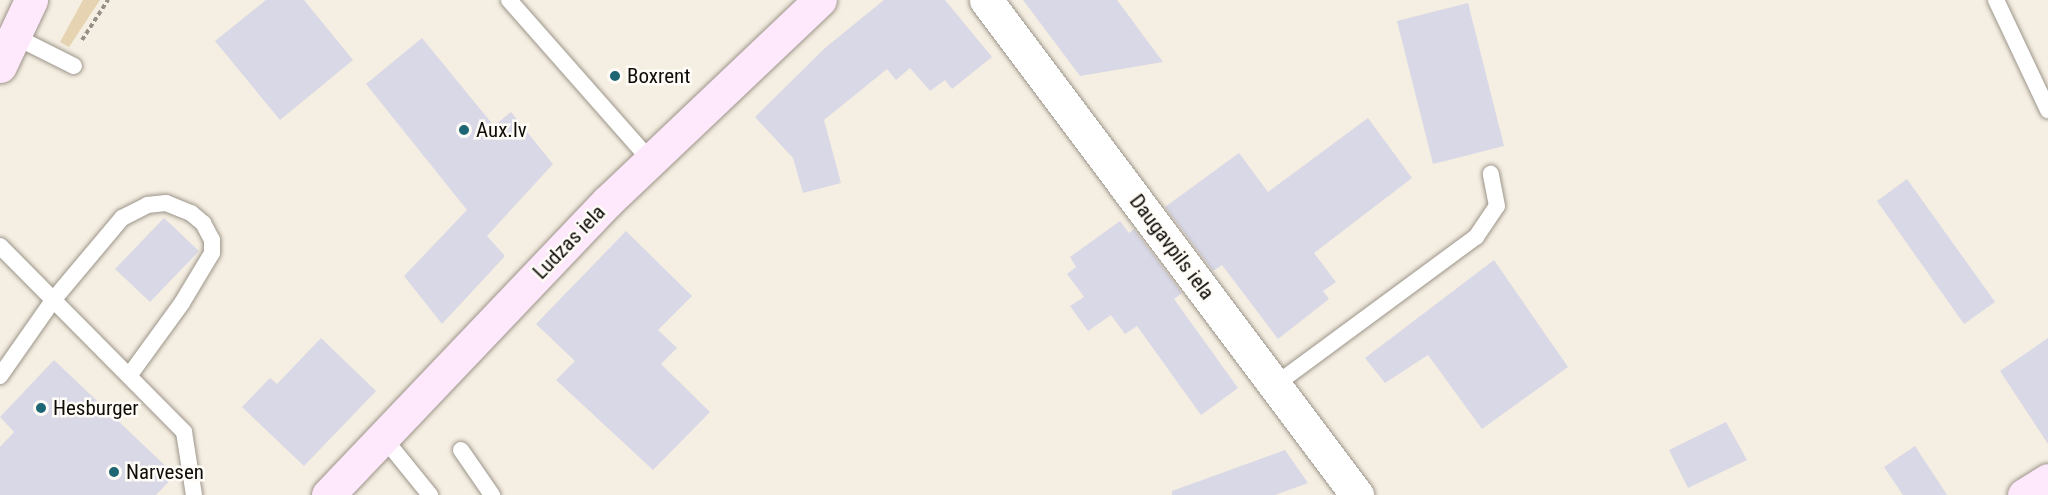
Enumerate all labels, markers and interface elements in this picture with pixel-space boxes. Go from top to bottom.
place label: Boxrent [627,63,690,89]
marker: Boxrent [608,69,622,83]
place label: Aux.lv [476,117,527,143]
marker: Aux.lv [457,123,471,137]
street label: Daugavpils iela [1124,189,1220,305]
street label: Ludzas iela [528,200,610,284]
place label: Hesburger [53,395,139,421]
marker: Hesburger [34,401,48,415]
place label: Narvesen [126,459,204,485]
marker: Narvesen [107,465,121,479]

